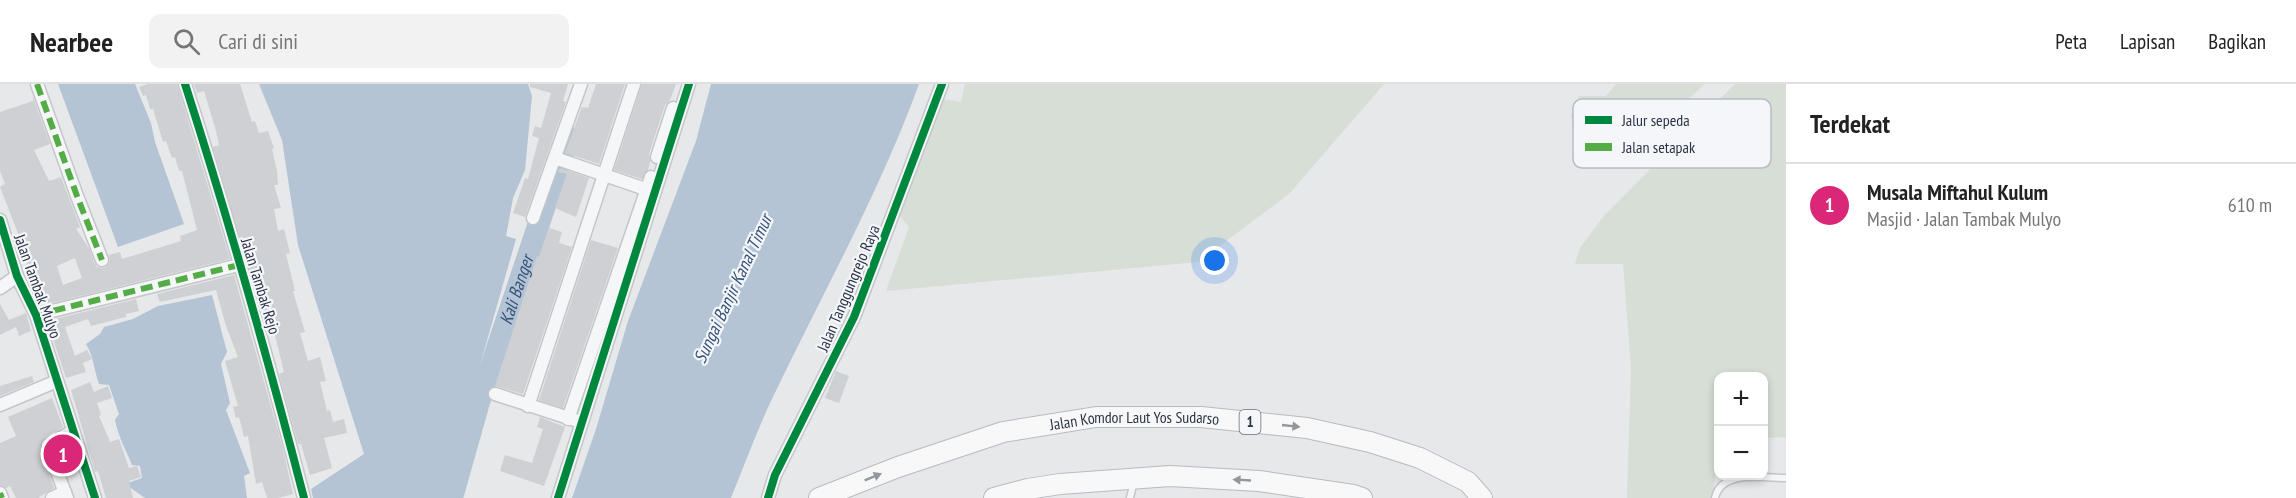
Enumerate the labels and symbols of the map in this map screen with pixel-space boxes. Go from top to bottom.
legend [1573,99,1771,168]
text: Jalur sepeda [1621,110,1690,130]
text: Jalan setapak [1621,137,1696,157]
water label: Sungai Banjir Kanal Timur [688,208,778,367]
street label: Jalan Tanggungrejo Raya [812,222,884,355]
street label: Jalan Tambak Mulyo [10,230,66,341]
street label: Jalan Tambak Rejo [237,235,285,337]
your location [1200,246,1229,275]
water label: Kali Banger [494,249,539,327]
street label: Jalan Komdor Laut Yos Sudarso [1047,407,1220,434]
road number: 1 [1240,410,1260,434]
one-way arrow [1281,421,1300,431]
pin: 1 [44,432,82,476]
one-way arrow [865,471,883,481]
one-way arrow [1233,476,1252,485]

